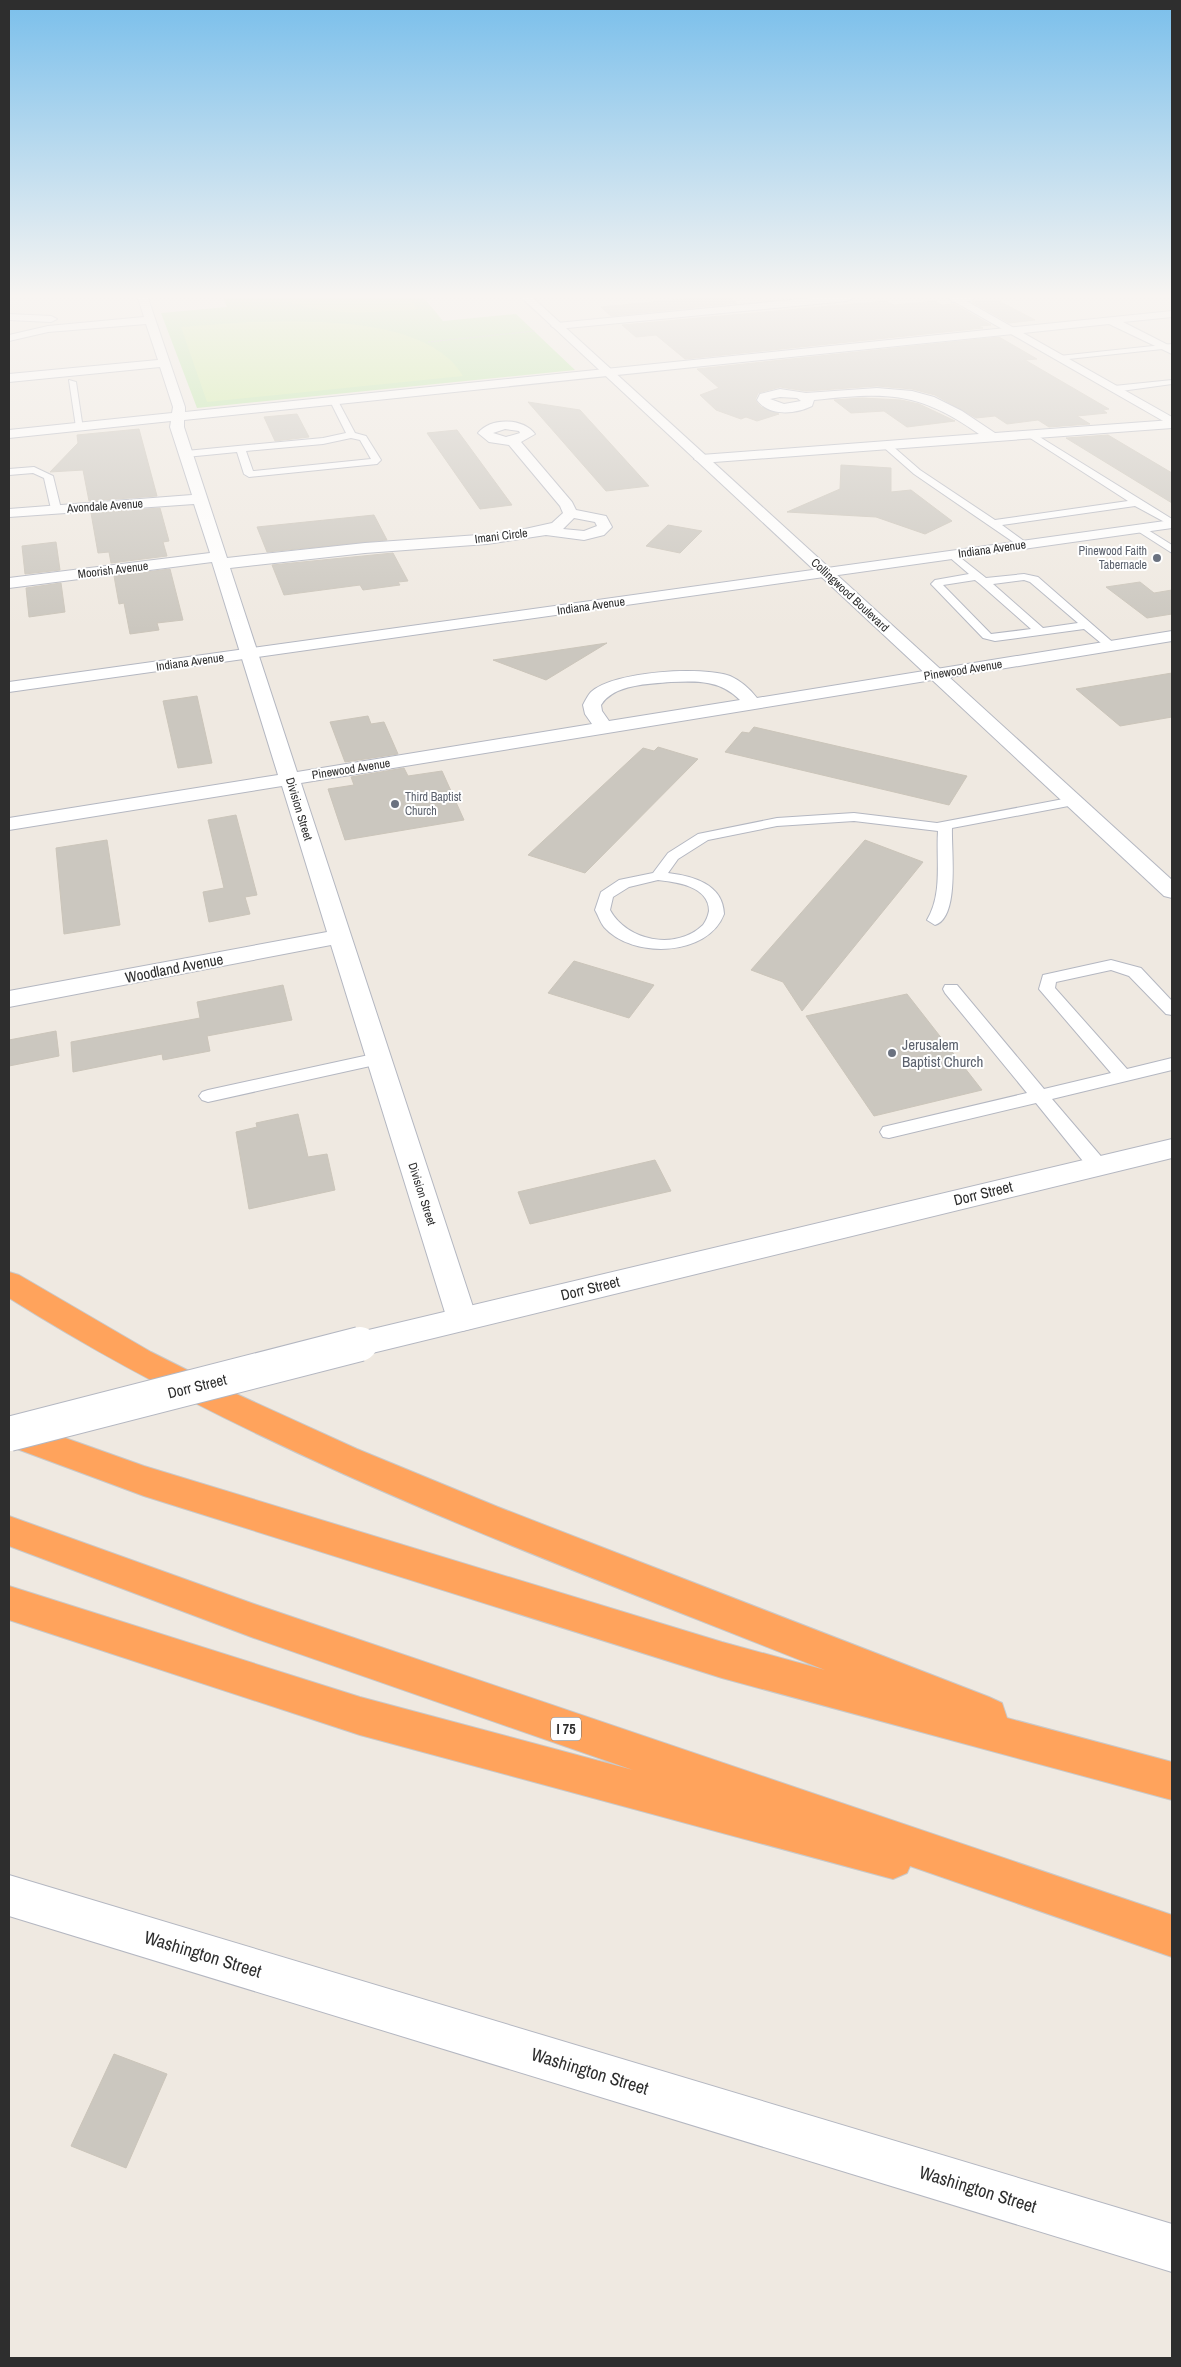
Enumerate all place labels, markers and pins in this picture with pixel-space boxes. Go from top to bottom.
place label: Pinewood Faith Tabernacle [1079,543,1147,573]
marker: Pinewood Faith Tabernacle [1151,552,1163,564]
place label: Third Baptist Church [405,789,462,819]
marker: Third Baptist Church [389,798,401,810]
place label: Jerusalem Baptist Church [902,1034,983,1072]
marker: Jerusalem Baptist Church [886,1047,898,1059]

